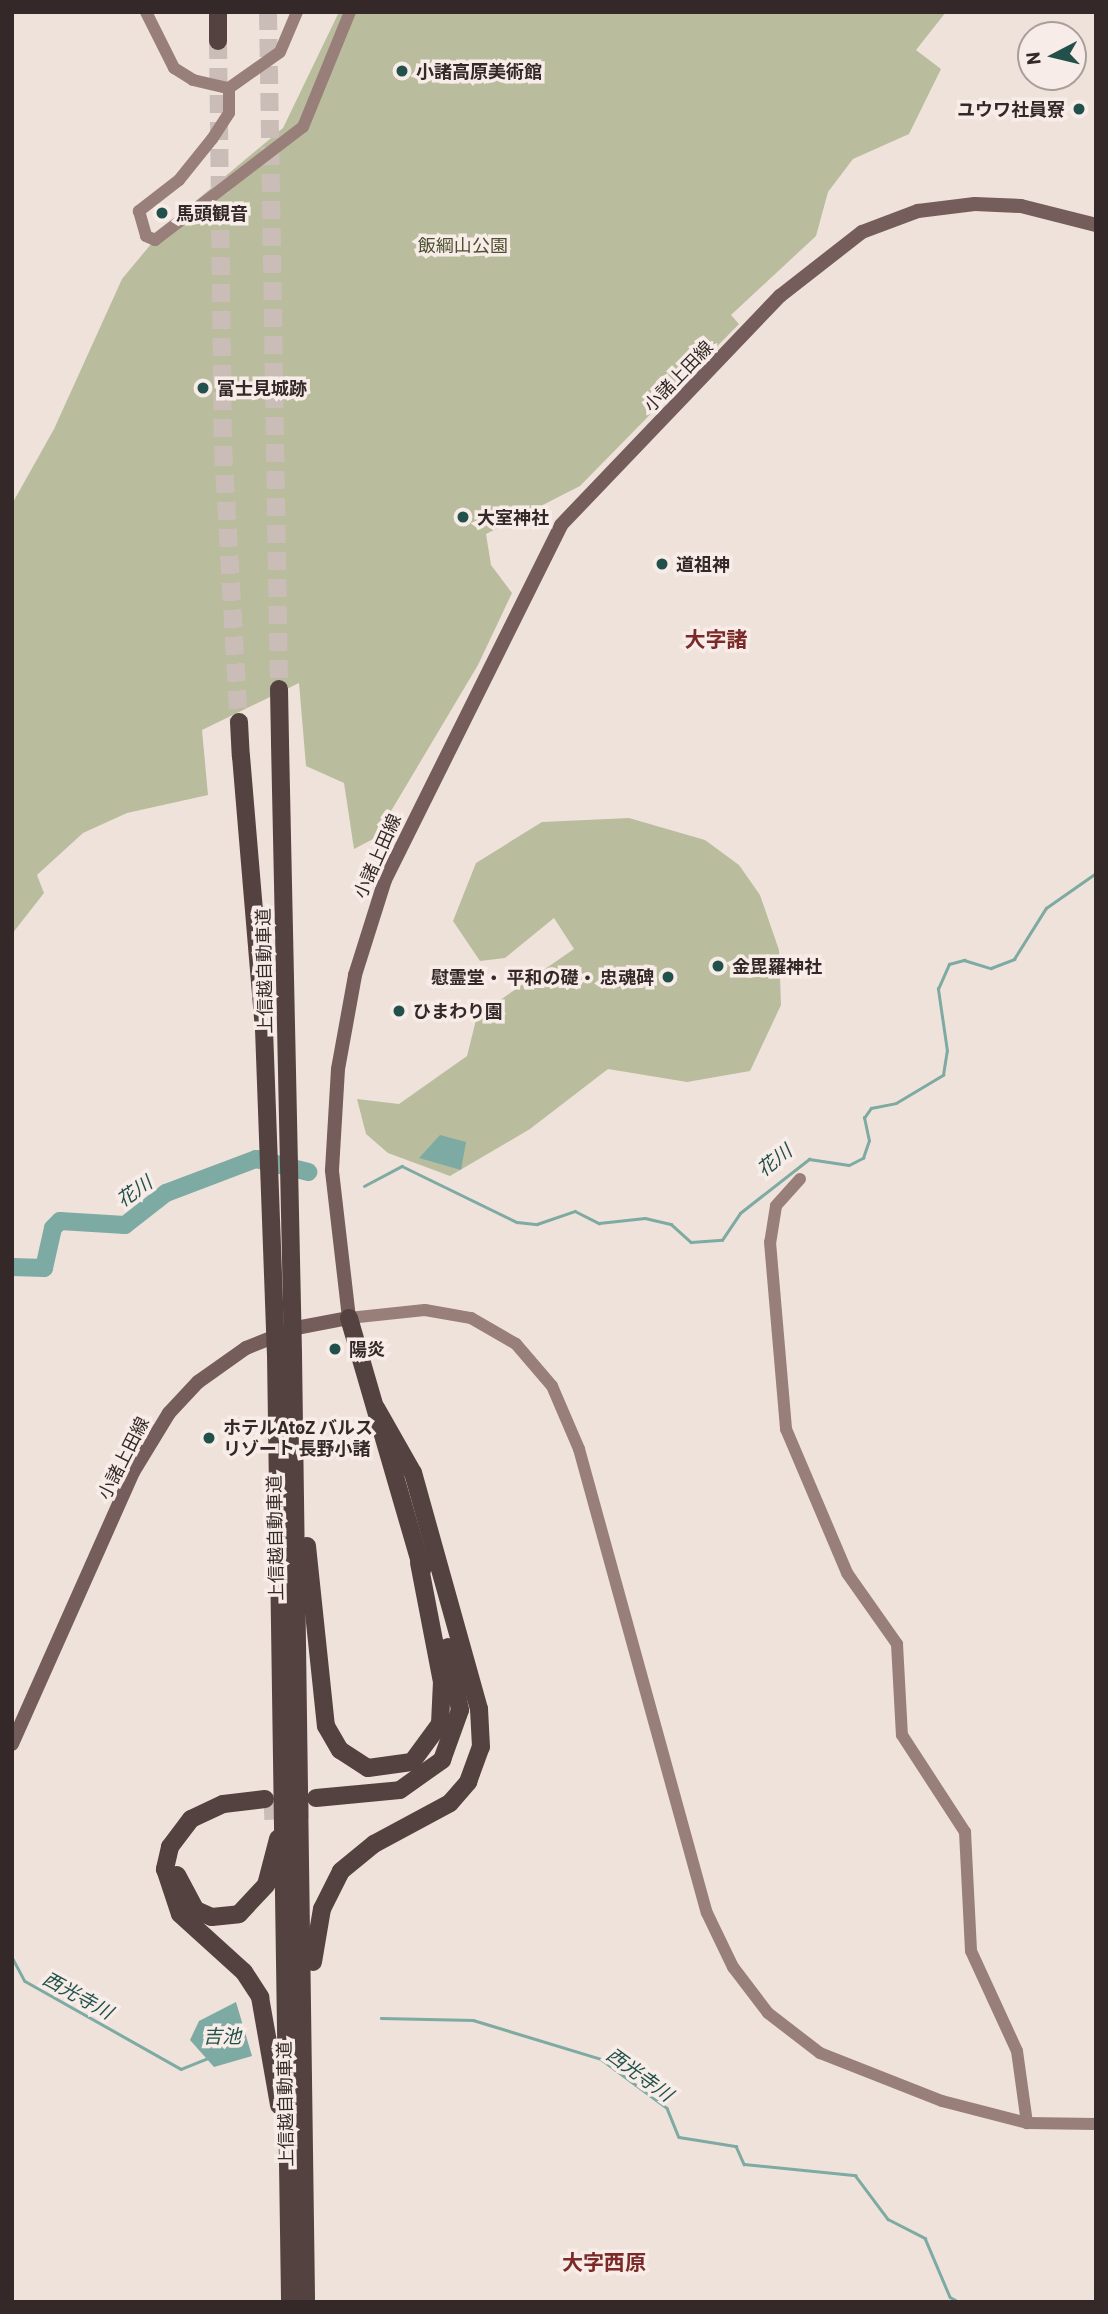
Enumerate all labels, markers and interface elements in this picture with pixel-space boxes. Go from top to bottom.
north arrow [1017,21,1087,91]
text: N [1020,51,1045,66]
place label: 小諸高原美術館 [416,60,542,82]
marker: 小諸高原美術館 [394,63,410,79]
place label: ユウワ社員寮 [957,98,1065,120]
marker: ユウワ社員寮 [1071,101,1087,117]
place label: 馬頭観音 [176,202,248,224]
marker: 馬頭観音 [154,205,170,221]
park label: 飯綱山公園 [418,234,508,256]
street label: 小諸上田線 [639,336,717,416]
place label: 富士見城跡 [217,377,307,399]
marker: 富士見城跡 [195,380,211,396]
place label: 大室神社 [477,506,549,528]
marker: 大室神社 [455,509,471,525]
place label: 道祖神 [676,553,730,575]
marker: 道祖神 [654,556,670,572]
district label: 大字諸 [685,626,747,652]
street label: 小諸上田線 [349,810,405,902]
street label: 上信越自動車道 [252,908,276,1034]
place label: 金毘羅神社 [732,955,822,977]
marker: 金毘羅神社 [710,958,726,974]
place label: 慰霊堂・ 平和の礎・ 忠魂碑 [431,966,654,988]
marker: 慰霊堂・ 平和の礎・ 忠魂碑 [660,969,676,985]
place label: ひまわり園 [413,1000,503,1022]
marker: ひまわり園 [391,1003,407,1019]
water label: 花川 [752,1139,796,1181]
water label: 花川 [112,1171,156,1211]
place label: 陽炎 [349,1338,385,1360]
marker: 陽炎 [327,1341,343,1357]
street label: 小諸上田線 [93,1413,153,1503]
place label: ホテルAtoZ バルス リゾート 長野小諸 [223,1417,373,1460]
marker: ホテルAtoZ バルス リゾート 長野小諸 [201,1430,217,1446]
street label: 上信越自動車道 [263,1475,287,1601]
water label: 西光寺川 [39,1967,117,2023]
water label: 吉池 [203,2025,241,2047]
street label: 上信越自動車道 [273,2041,297,2167]
water label: 西光寺川 [603,2042,677,2106]
district label: 大字西原 [562,2249,646,2275]

